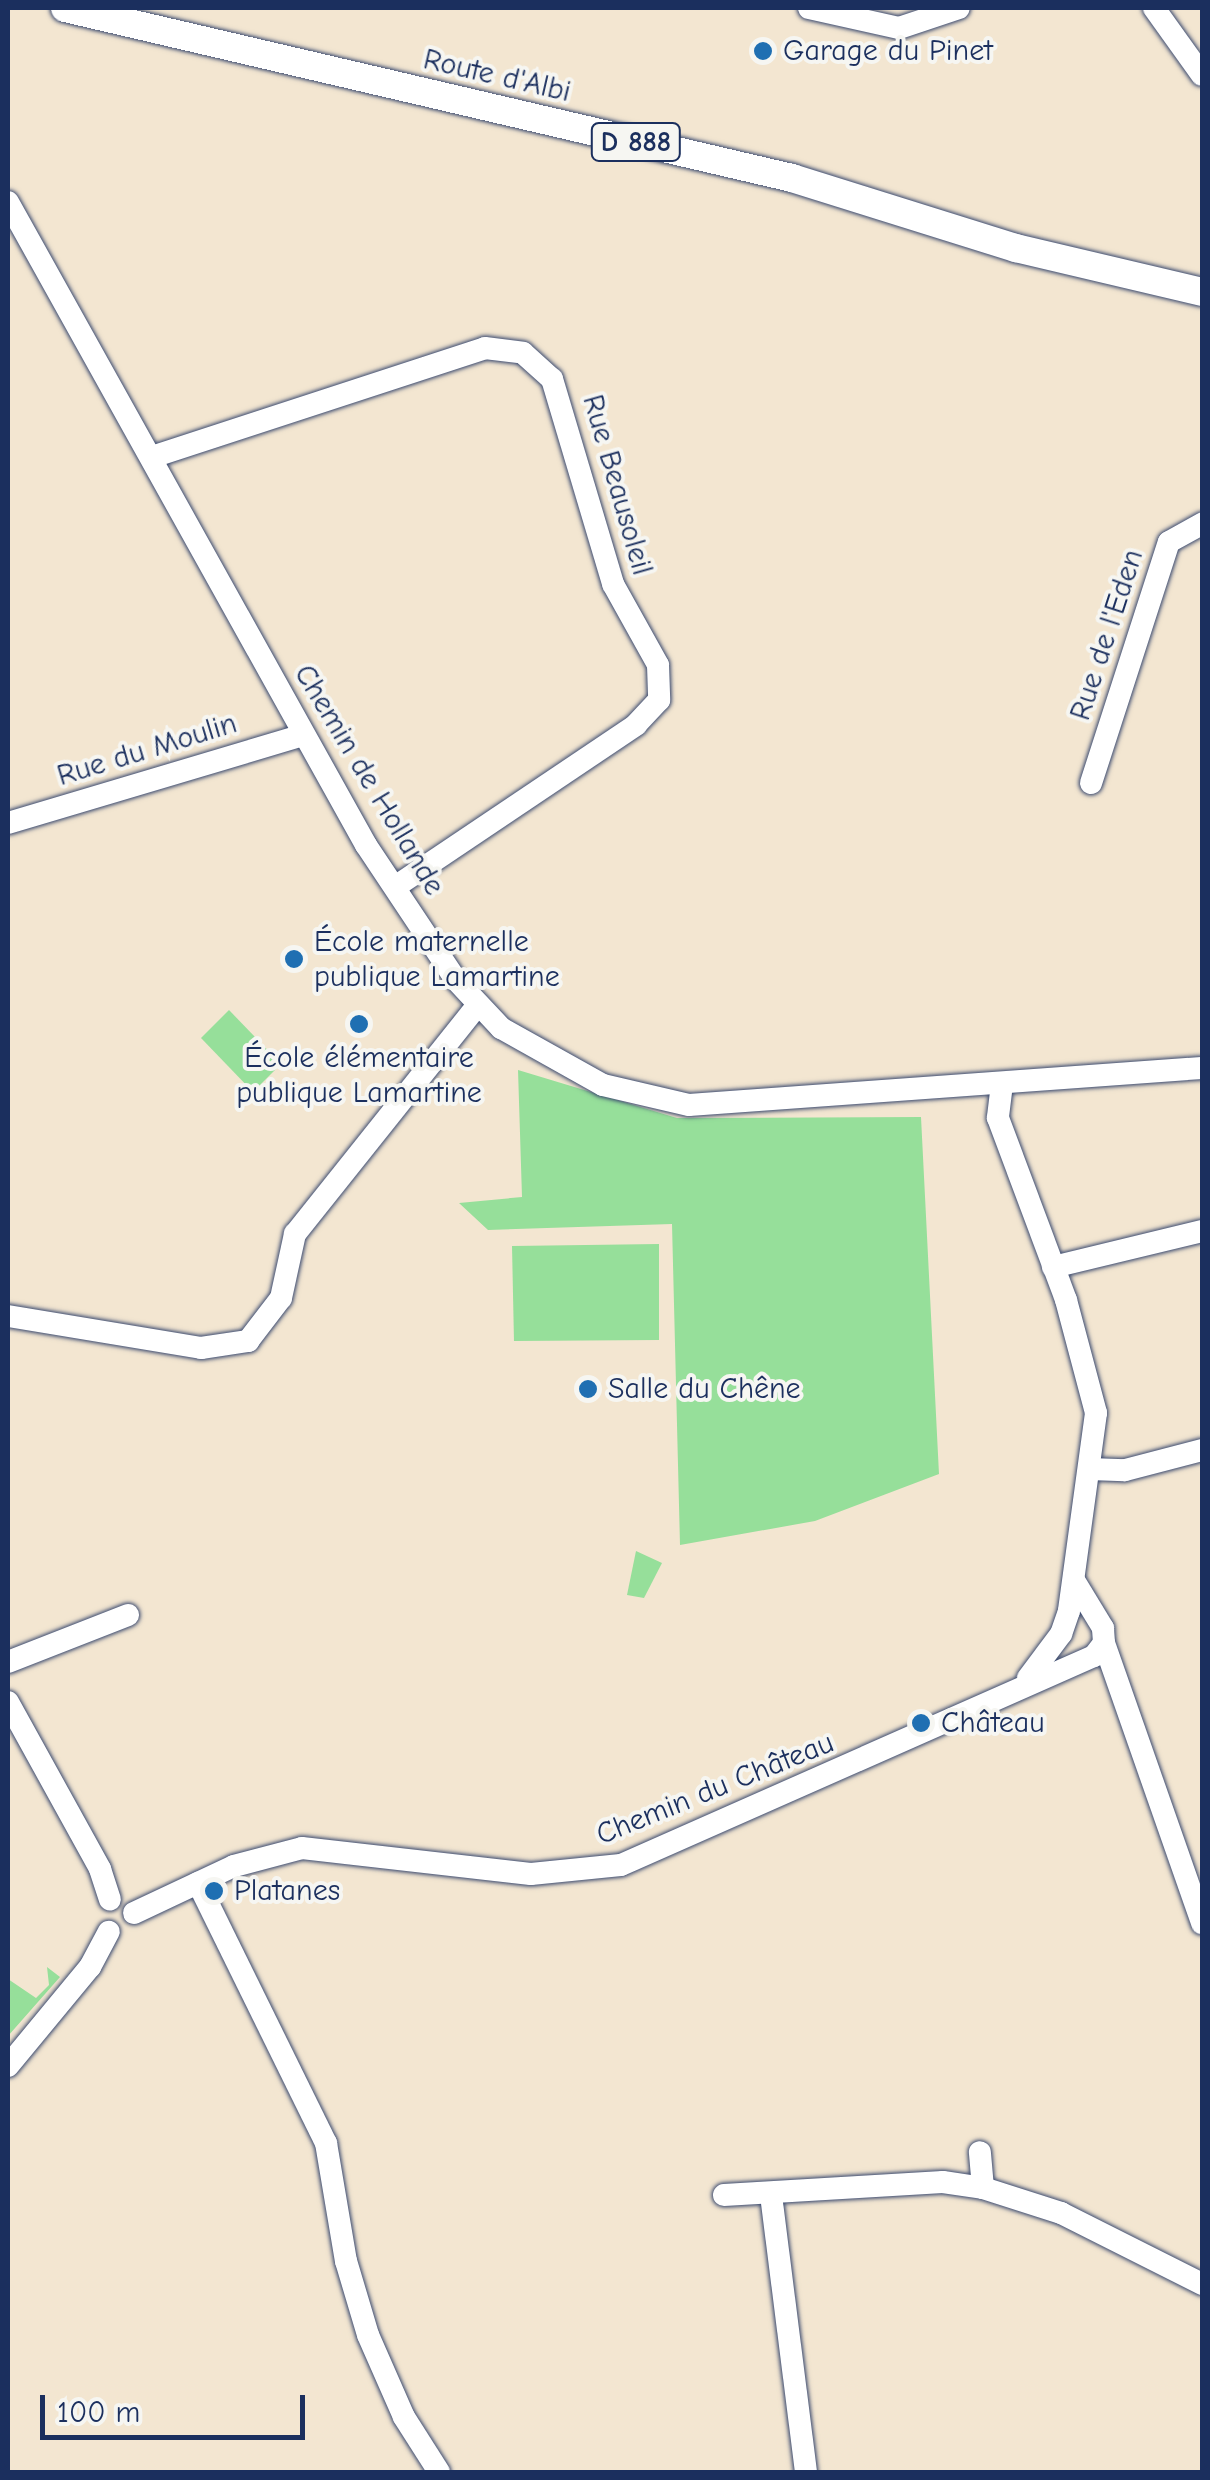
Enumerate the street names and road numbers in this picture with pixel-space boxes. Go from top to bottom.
street label: Route d'Albi [420,42,574,110]
road number: D 888 [588,119,684,165]
street label: Rue Beausoleil [574,391,660,579]
street label: Rue de l'Eden [1062,545,1152,725]
street label: Chemin de Hollande [286,658,452,902]
street label: Rue du Moulin [53,706,241,794]
street label: Chemin du Château [591,1725,839,1853]

